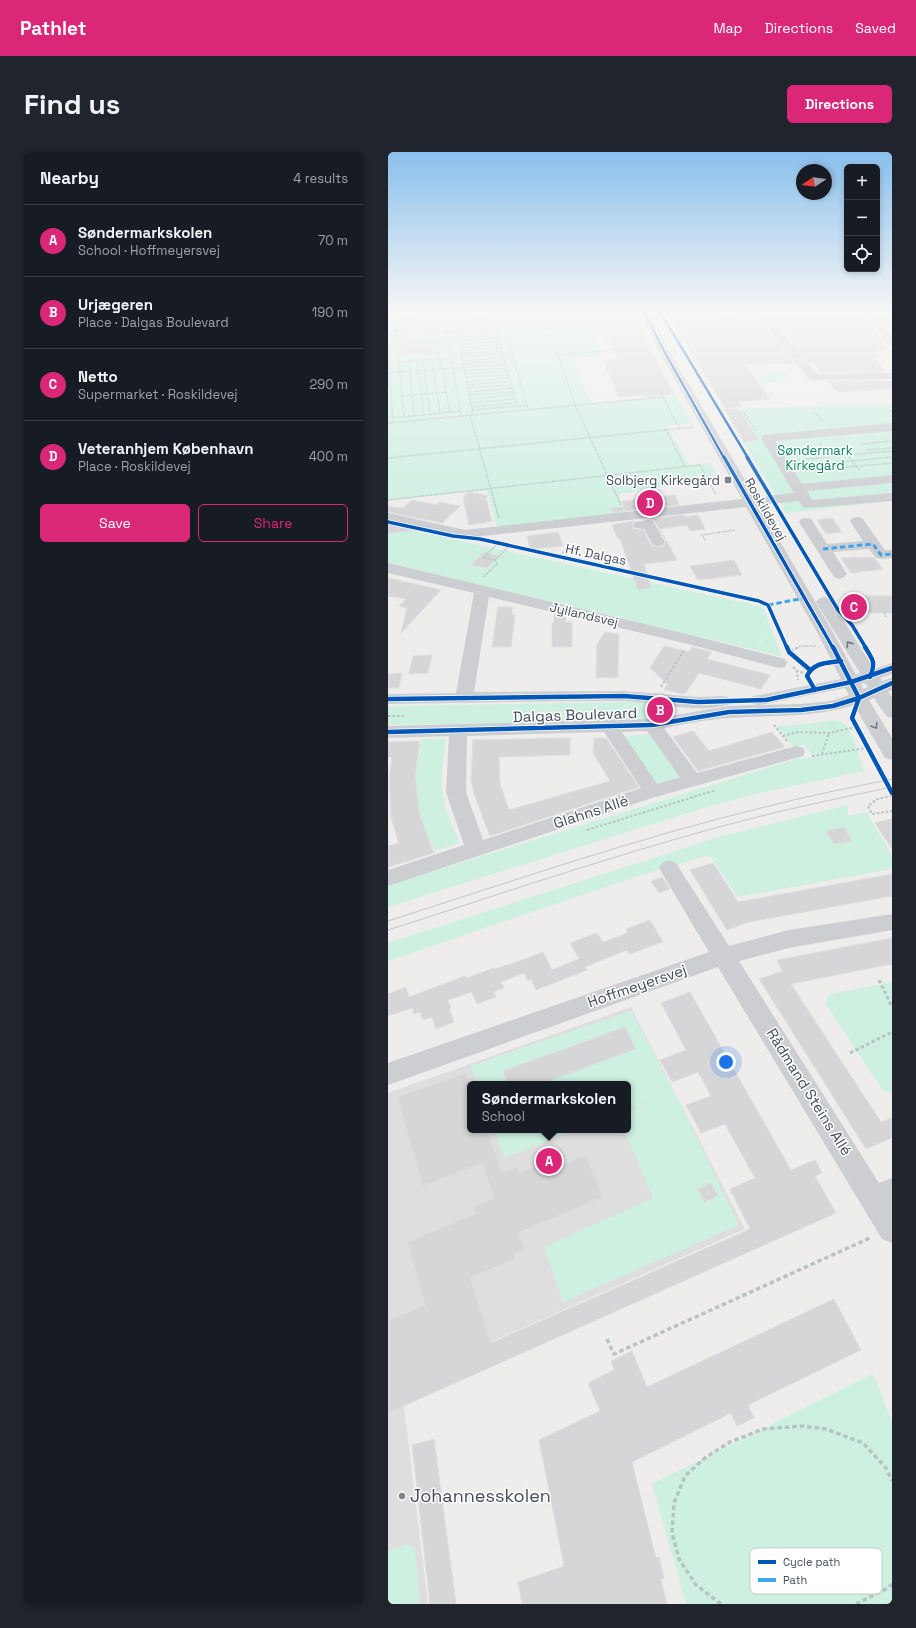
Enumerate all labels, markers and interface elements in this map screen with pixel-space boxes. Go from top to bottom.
text: Pathlet [20,16,86,41]
text: Map [713,19,743,37]
text: Directions [765,19,833,37]
text: Saved [855,19,896,37]
button: Directions [787,85,892,123]
text: Find us [24,86,121,122]
north arrow [796,164,832,200]
map controls [844,164,880,272]
button: + [844,164,880,200]
text: Nearby [40,167,99,189]
text: 4 results [293,170,348,187]
button: − [844,200,880,236]
text: Søndermarkskolen [78,223,212,242]
text: A [49,232,57,249]
text: 70 m [318,232,348,249]
button: locate [844,236,880,272]
text: School · Hoffmeyersvej [78,242,220,259]
text: Urjægeren [78,295,153,314]
text: B [49,304,57,321]
text: 190 m [312,304,348,321]
text: Place · Dalgas Boulevard [78,314,229,331]
text: Netto [78,367,118,386]
text: C [49,376,57,393]
text: 290 m [309,376,348,393]
text: Supermarket · Roskildevej [78,386,238,403]
text: Veteranhjem København [78,439,253,458]
park label: Søndermark Kirkegård [777,442,853,474]
text: D [49,448,57,465]
text: 400 m [309,448,348,465]
text: Place · Roskildevej [78,458,191,475]
place label: Solbjerg Kirkegård [606,472,720,489]
marker: Solbjerg Kirkegård [723,475,733,485]
street label: Roskildevej [741,475,790,544]
pin: D [637,488,663,518]
button: Save [40,504,190,542]
button: Share [198,504,348,542]
street label: Hf. Dalgas [564,540,628,569]
pin: C [841,592,867,622]
street label: Jyllandsvej [548,598,620,631]
one-way arrow [847,641,854,648]
pin: B [647,695,673,725]
street label: Dalgas Boulevard [513,703,637,726]
one-way arrow [871,722,878,729]
street label: Glahns Allé [551,790,631,833]
street label: Hoffmeyersvej [585,960,689,1011]
street label: Rådmand Steins Allé [763,1025,856,1159]
your location [716,1052,736,1072]
popup [467,1081,631,1133]
text: Søndermarkskolen [482,1089,616,1108]
text: School [482,1108,525,1125]
pin: A [536,1146,562,1176]
place label: Johannesskolen [410,1484,551,1507]
marker: Johannesskolen [397,1491,407,1501]
legend [750,1548,882,1594]
text: Cycle path [783,1555,840,1569]
text: Path [783,1573,807,1587]

